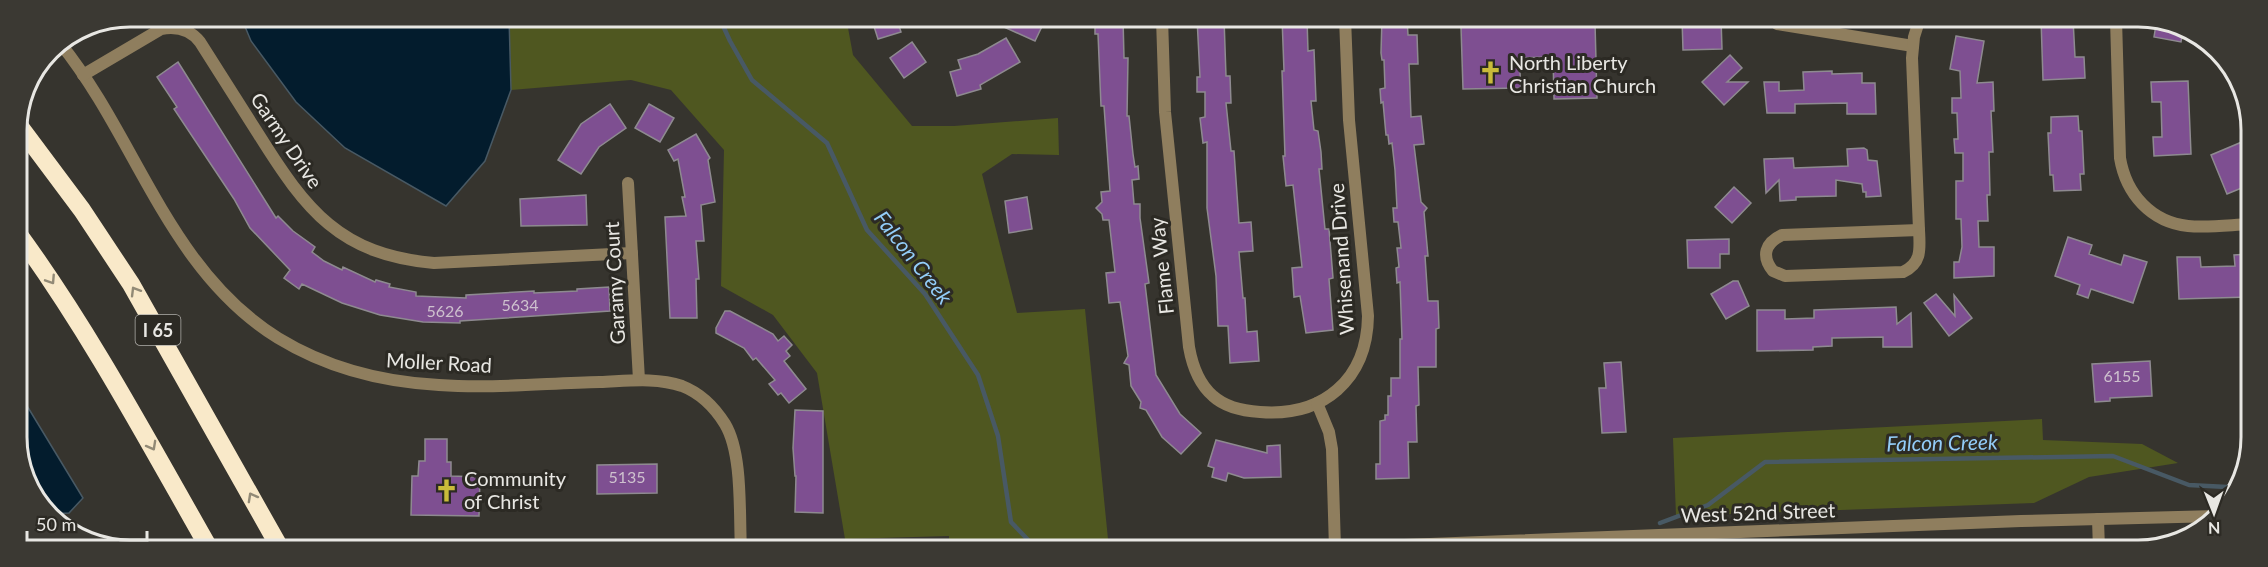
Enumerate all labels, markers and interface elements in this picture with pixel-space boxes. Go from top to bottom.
place label: North Liberty Christian Church [1509,50,1656,97]
church icon: North Liberty Christian Church [1478,60,1504,86]
street label: Garmy Drive [246,87,328,193]
street label: Whisenand Drive [1324,182,1358,336]
water label: Falcon Creek [870,205,959,309]
street label: Flame Way [1144,216,1178,316]
street label: Garamy Court [599,221,629,345]
one-way arrow [44,273,55,284]
one-way arrow [130,287,142,297]
house number: 5634 [501,295,539,314]
house number: 5626 [426,301,464,320]
road number: I 65 [136,315,180,345]
street label: Moller Road [385,347,493,377]
house number: 6155 [2103,366,2141,385]
water label: Falcon Creek [1886,429,1999,455]
one-way arrow [144,440,156,451]
place label: Community of Christ [464,466,567,513]
house number: 5135 [608,467,646,486]
church icon: Community of Christ [433,477,459,503]
north arrow [2184,483,2244,543]
one-way arrow [248,493,259,504]
street label: West 52nd Street [1680,497,1836,527]
scale bar [27,504,147,542]
text: 50 m [36,513,76,535]
text: N [2208,519,2221,538]

